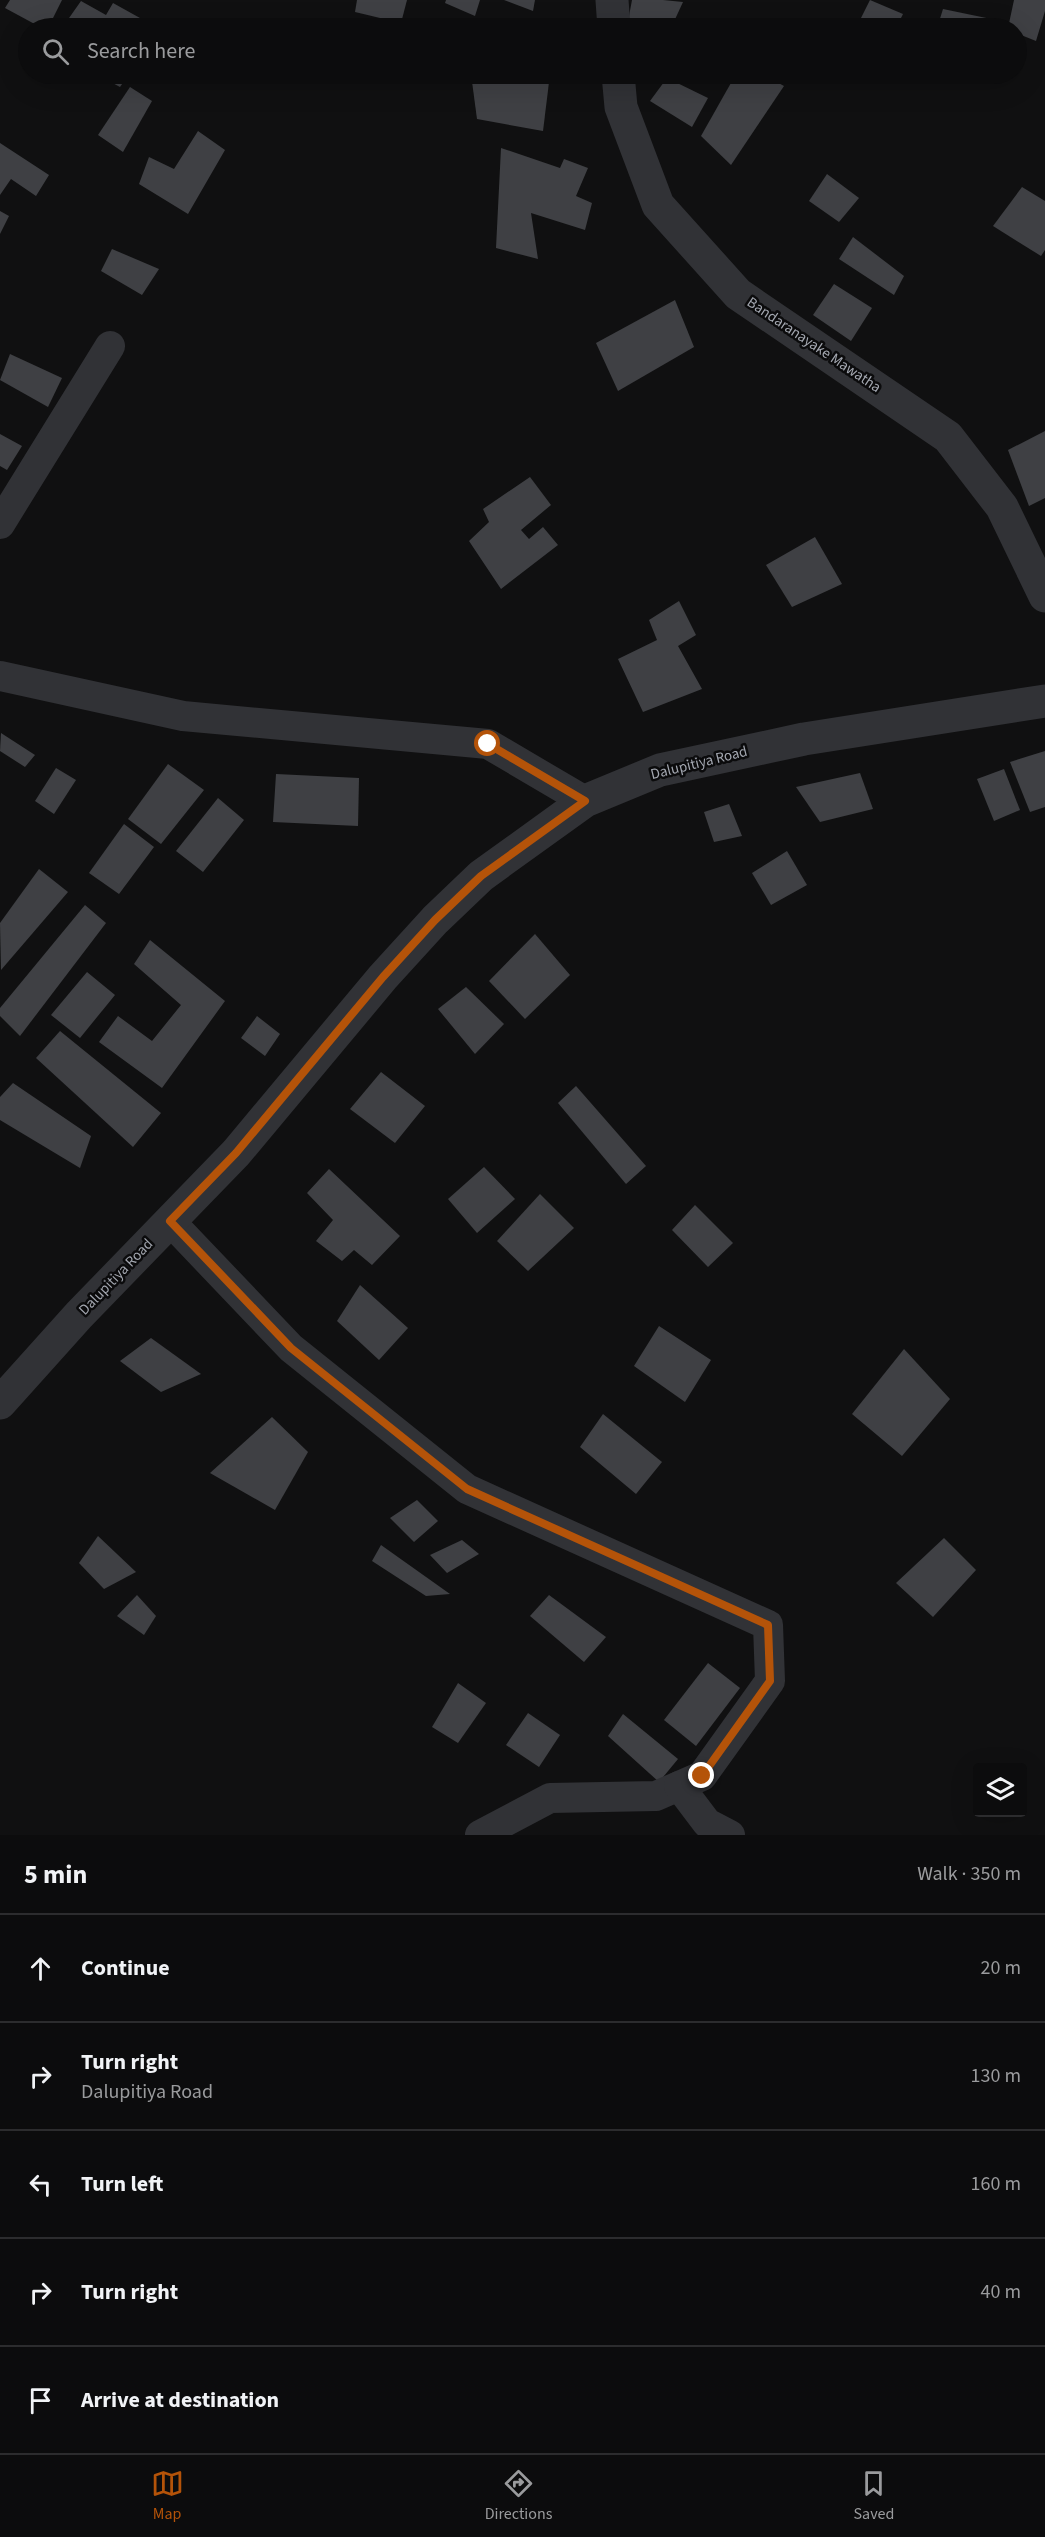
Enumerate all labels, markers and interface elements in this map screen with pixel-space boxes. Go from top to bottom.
search box [18,18,1027,84]
icon: search [39,35,72,68]
text: Search here [87,35,195,67]
street label: Bandaranayake Mawatha [743,292,885,398]
route start [474,730,500,756]
street label: Dalupitiya Road [648,741,750,785]
street label: Dalupitiya Road [74,1234,158,1320]
route end [688,1762,714,1788]
map controls [973,1763,1027,1817]
button: layers [973,1763,1027,1817]
text: 5 min [24,1856,87,1893]
text: Walk · 350 m [917,1860,1021,1888]
icon: ahead [24,1952,57,1985]
text: Continue [81,1952,170,1984]
text: 20 m [981,1954,1021,1982]
text: Turn right [81,2046,178,2078]
icon: right [24,2060,57,2093]
text: 130 m [971,2062,1021,2090]
text: Dalupitiya Road [81,2078,213,2106]
icon: left [24,2168,57,2201]
text: Turn left [81,2168,163,2200]
text: 160 m [971,2170,1021,2198]
icon: right [24,2276,57,2309]
text: Turn right [81,2276,178,2308]
text: 40 m [981,2278,1021,2306]
icon: arrive [24,2384,57,2417]
text: Arrive at destination [81,2384,279,2416]
tab: Map [151,2467,184,2525]
tab: Directions [485,2467,552,2525]
tab: Saved [854,2467,894,2525]

